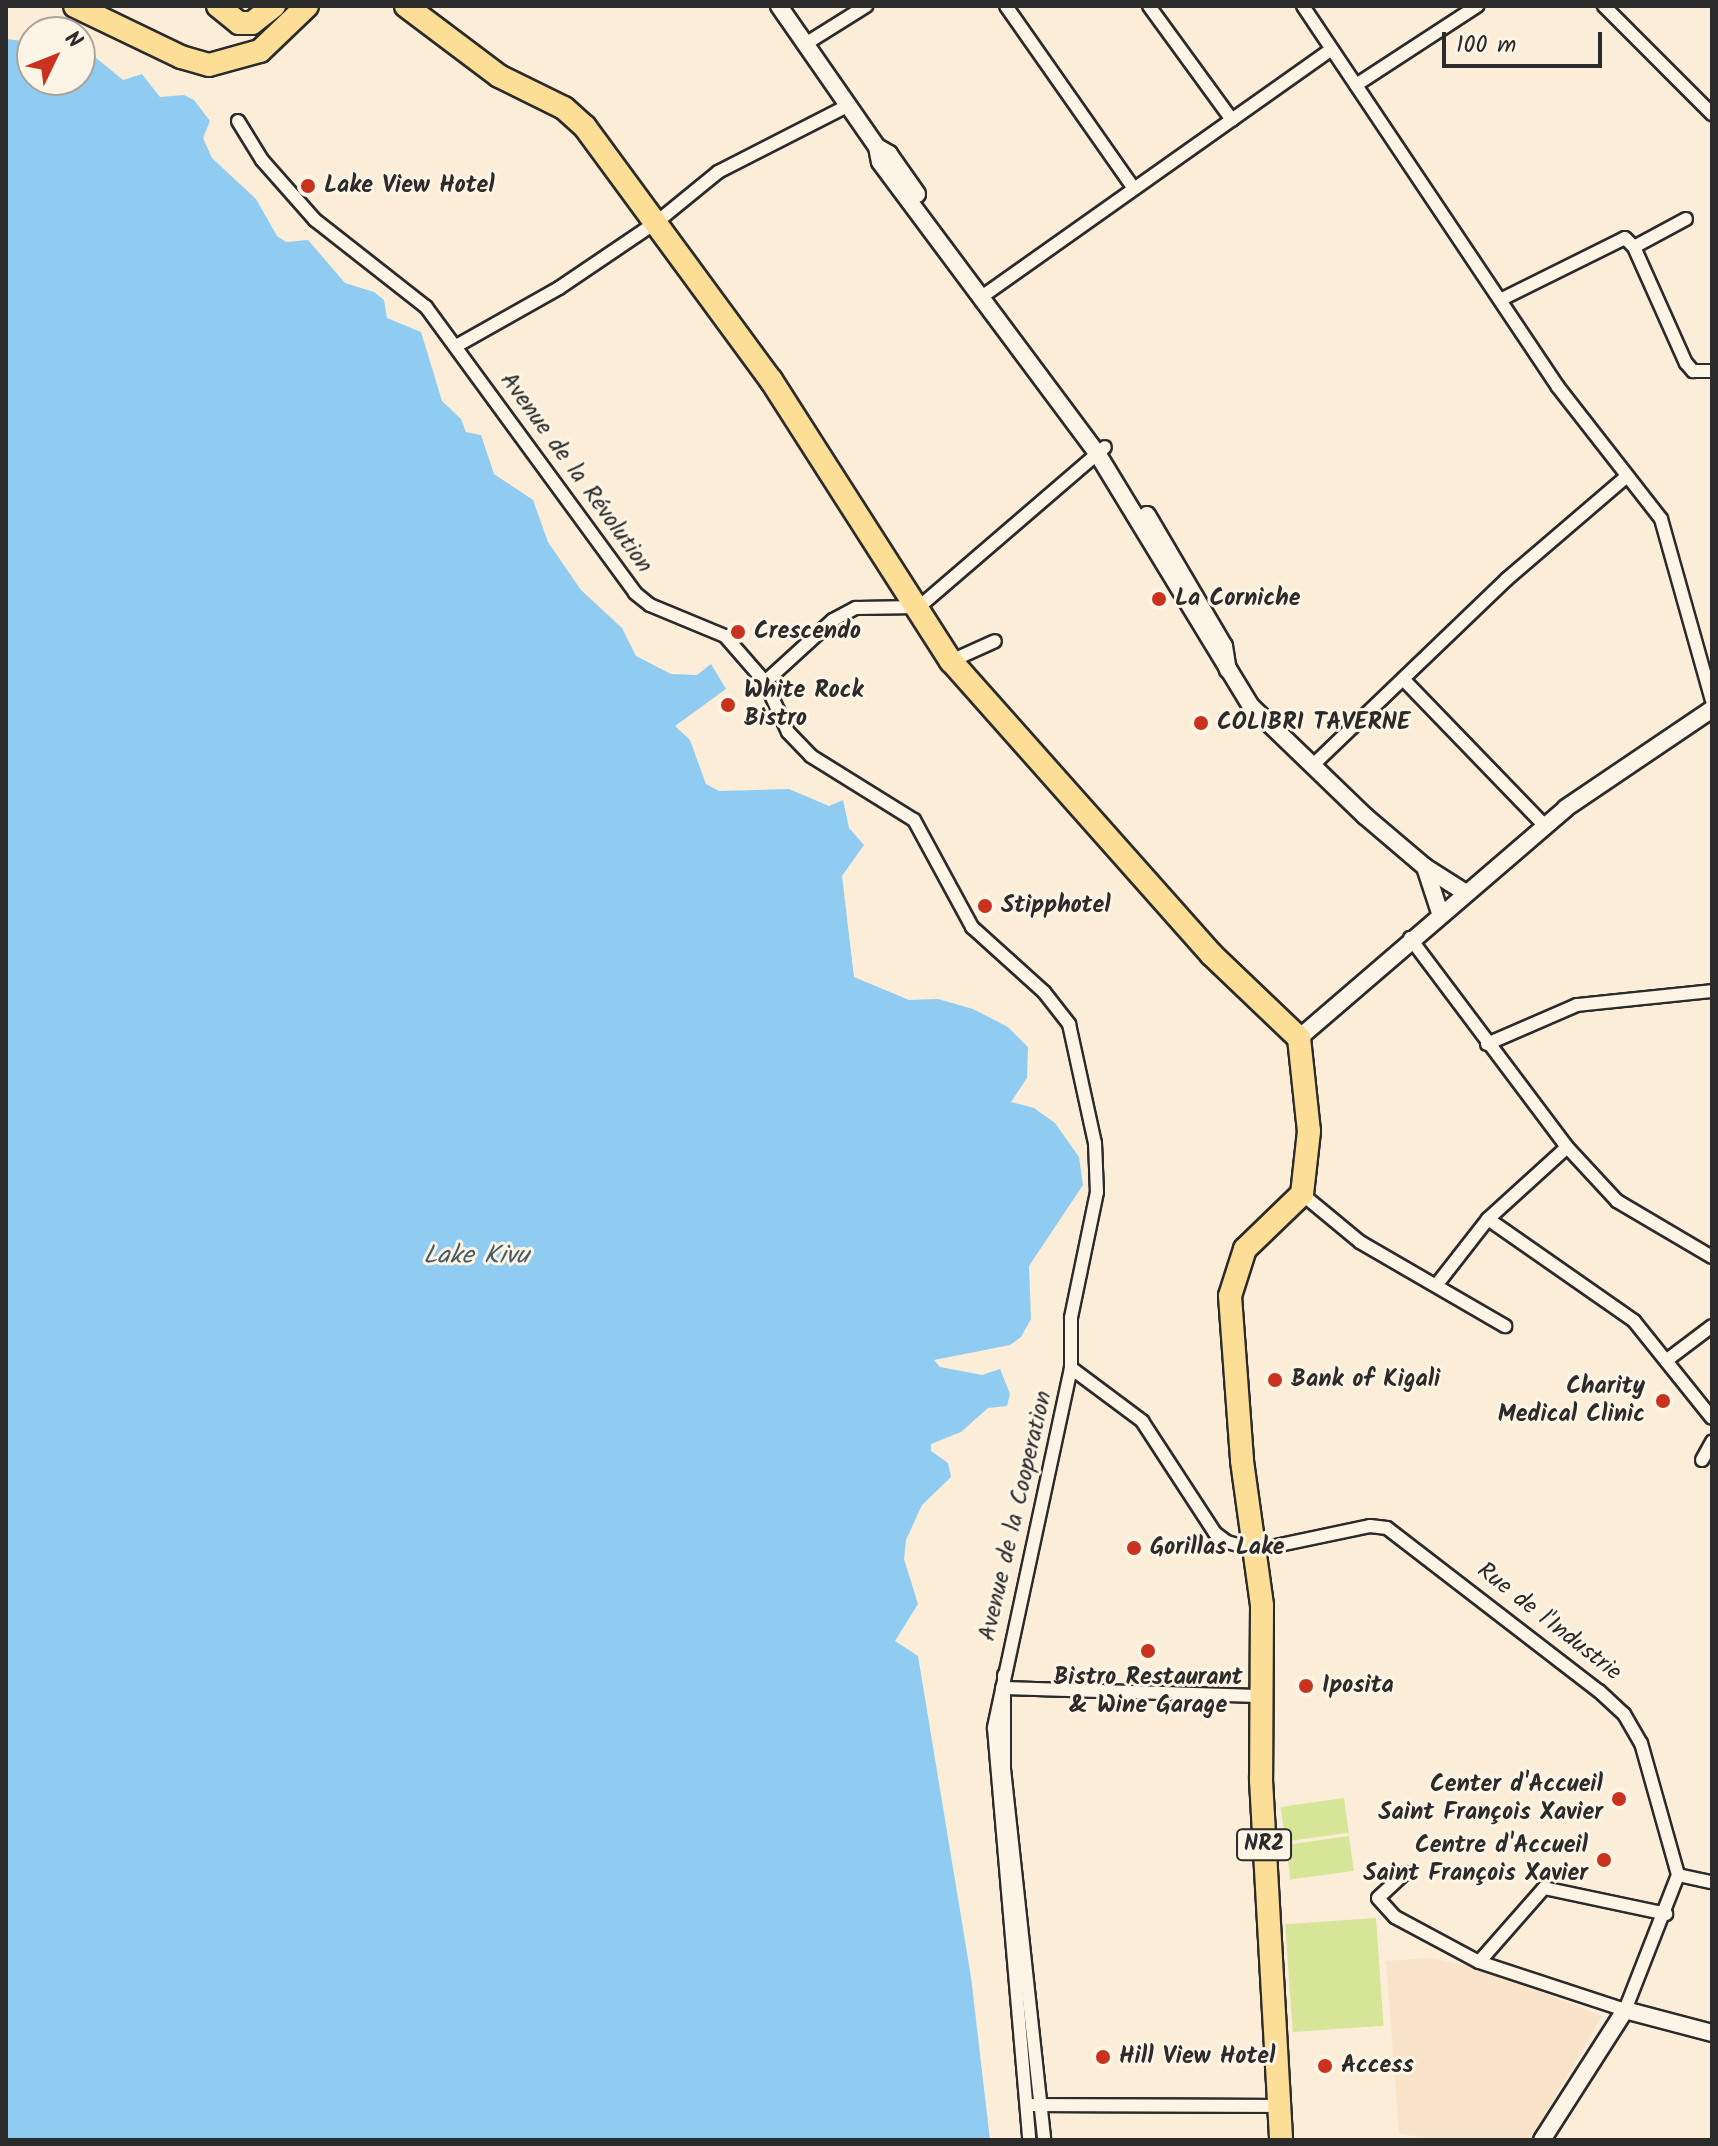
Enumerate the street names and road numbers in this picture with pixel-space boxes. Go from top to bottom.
street label: Avenue de la Révolution [494,367,658,579]
street label: Avenue de la Cooperation [973,1388,1059,1644]
street label: Rue de l'Industrie [1471,1557,1627,1687]
road number: NR2 [1236,1827,1292,1863]

